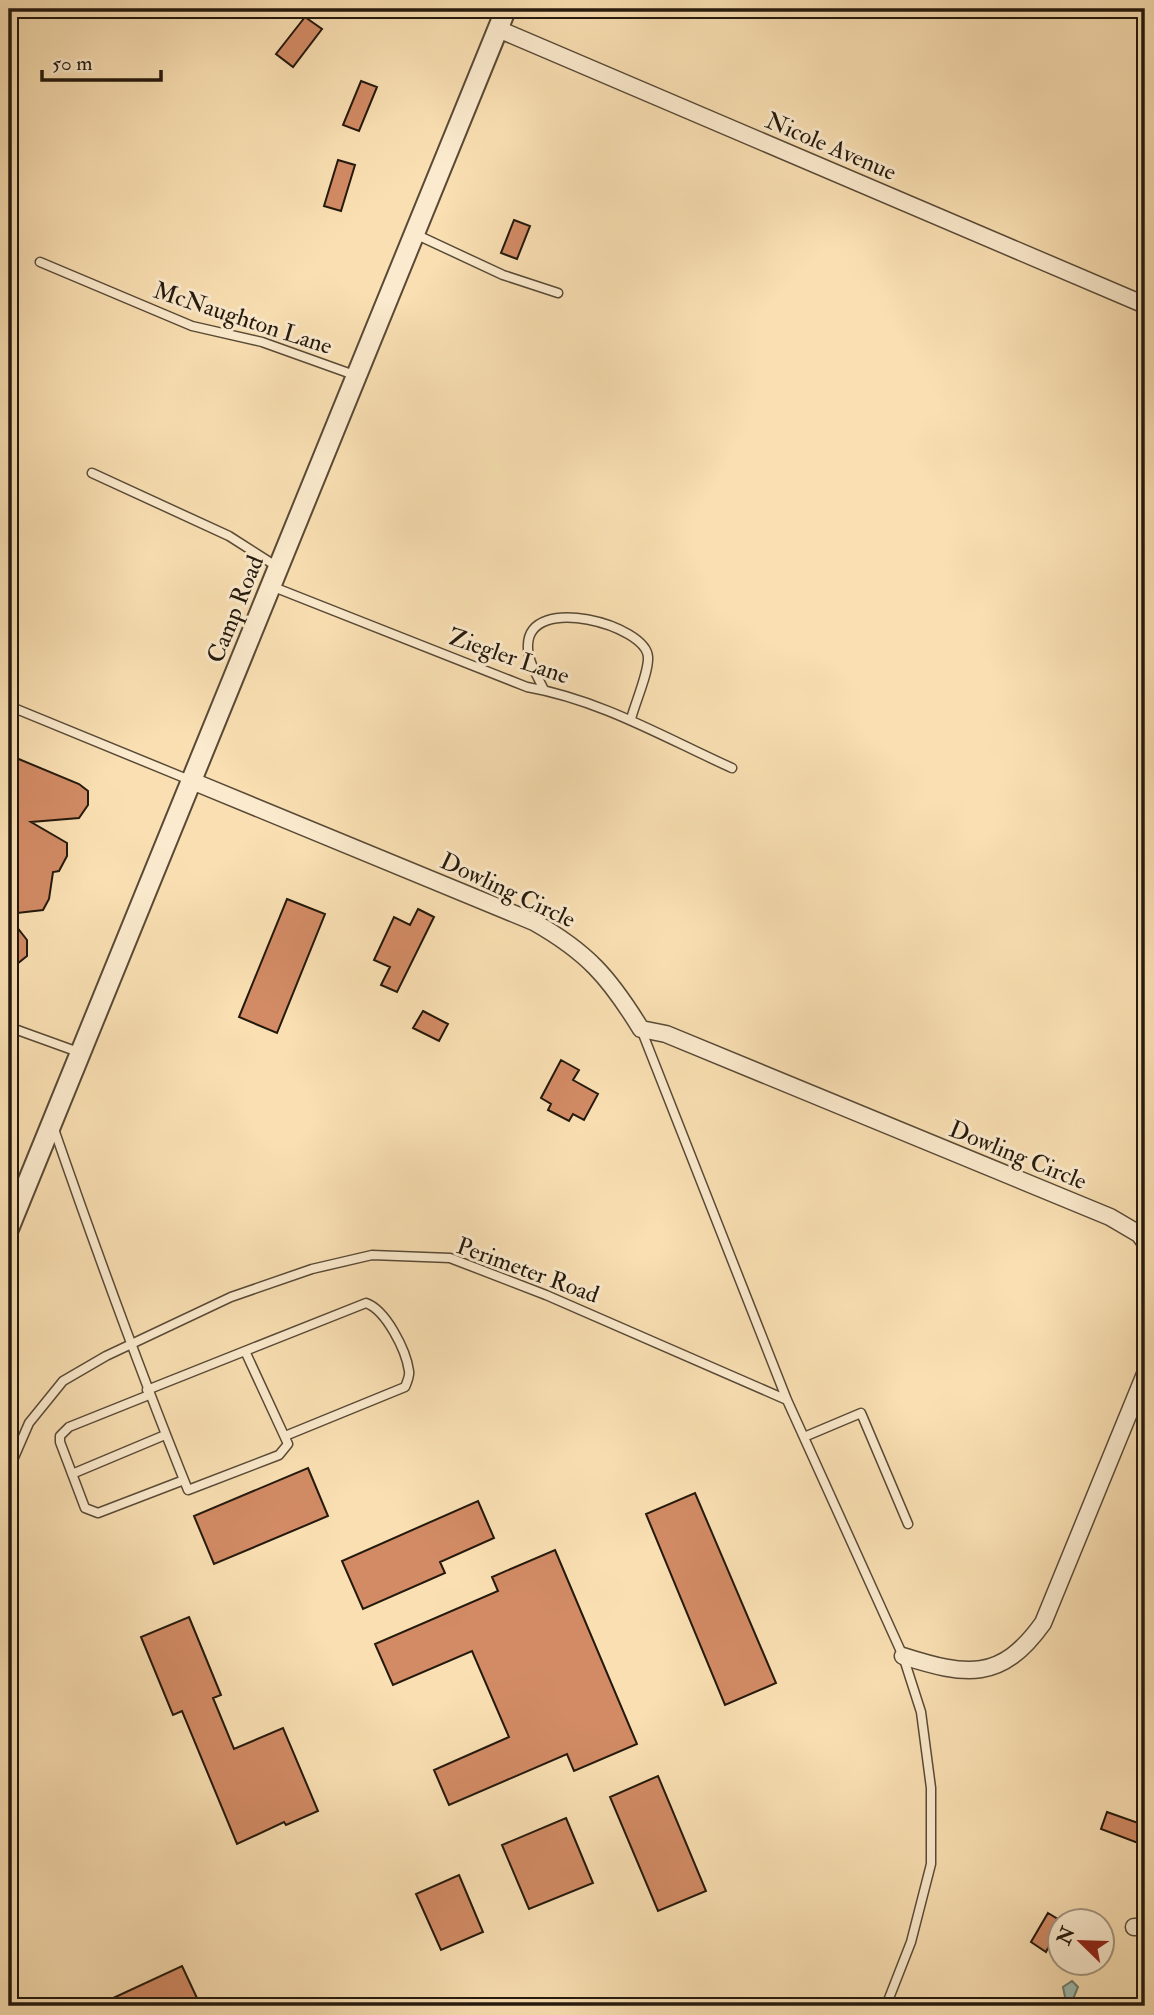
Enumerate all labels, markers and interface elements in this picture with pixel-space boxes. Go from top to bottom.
scale bar [42,38,161,82]
text: 50 m [52,50,93,77]
street label: Nicole Avenue [761,105,901,188]
street label: McNaughton Lane [149,275,336,362]
street label: Camp Road [200,551,271,667]
street label: Ziegler Lane [444,621,573,692]
street label: Dowling Circle [435,846,580,935]
street label: Dowling Circle [944,1114,1091,1197]
street label: Perimeter Road [452,1230,603,1311]
north arrow [1046,1906,1116,1976]
text: N [1052,1922,1081,1949]

